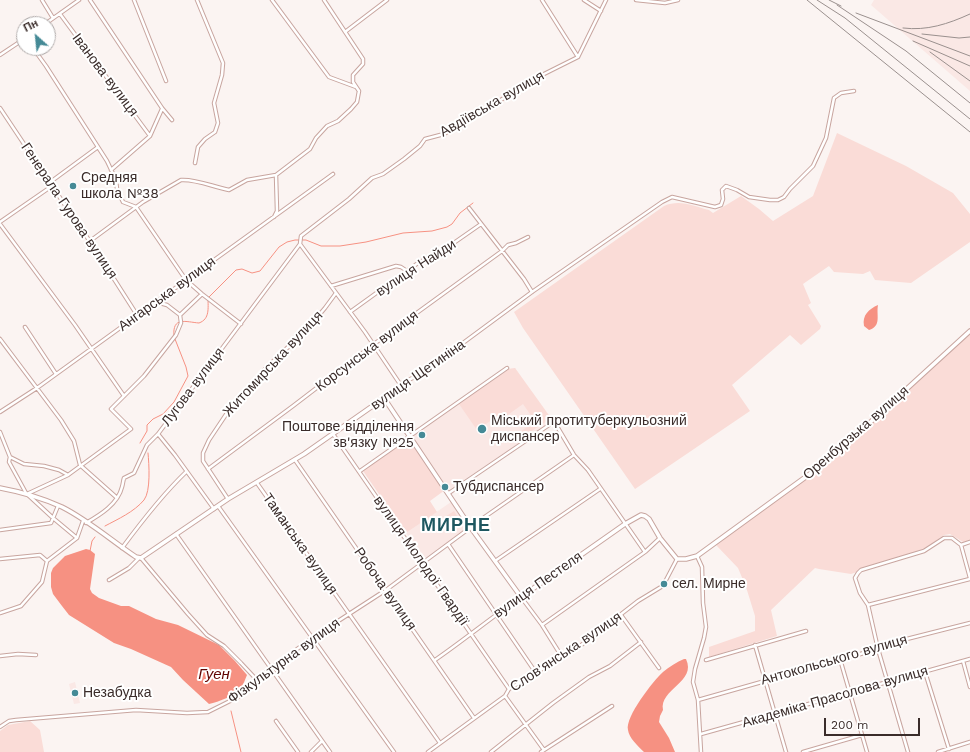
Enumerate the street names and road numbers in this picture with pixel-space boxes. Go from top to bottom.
street label: Іванова вулиця [68,30,142,120]
street label: Авдіївська вулиця [437,67,547,141]
street label: Генерала Гурова вулиця [17,140,121,282]
street label: вулиця Найди [373,236,459,300]
street label: Ангарська вулиця [115,253,219,335]
street label: Корсунська вулиця [312,307,422,395]
street label: Житомирська вулиця [220,308,326,420]
street label: вулиця Щетиніна [368,336,468,414]
street label: Лугова вулиця [158,344,228,430]
street label: Оренбурзька вулиця [800,383,912,483]
street label: Таманська вулиця [259,490,341,598]
street label: вулиця Молодої Гвардії [370,493,472,629]
street label: Робоча вулиця [350,544,420,634]
street label: вулиця Пестеля [490,548,586,622]
street label: Слов'янська вулиця [507,608,625,696]
street label: Фізкультурна вулиця [225,615,343,707]
street label: Антокольського вулиця [759,631,909,689]
street label: Академіка Прасолова вулиця [740,662,930,732]

